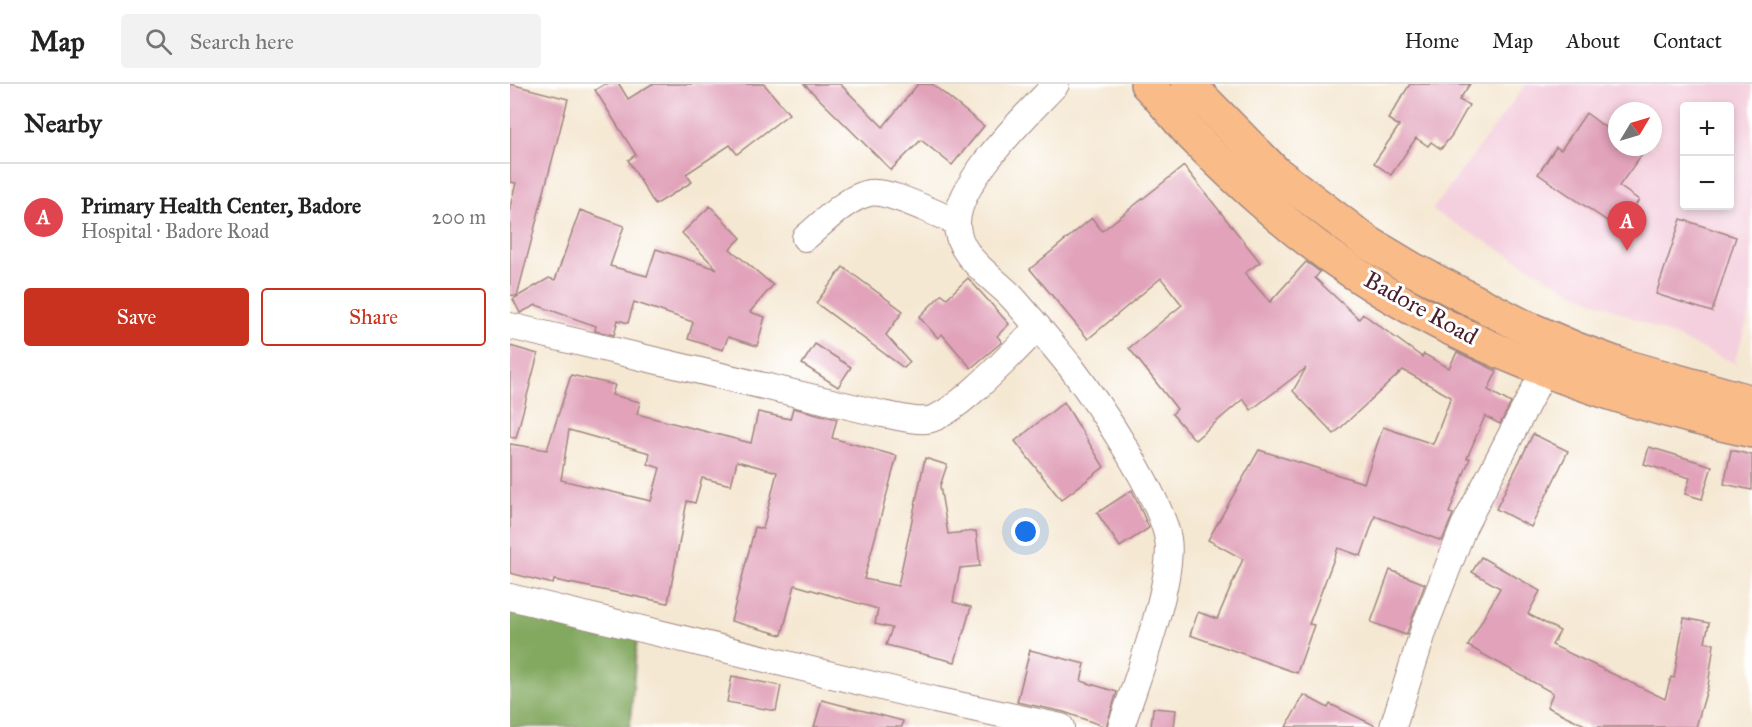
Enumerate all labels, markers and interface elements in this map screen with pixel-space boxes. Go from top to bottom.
search box [121,14,541,68]
text: Map [30,24,85,59]
icon: search [142,25,175,58]
text: Search here [190,28,294,55]
text: Home [1404,28,1459,54]
text: Map [1492,28,1533,54]
text: About [1566,28,1620,54]
text: Contact [1653,28,1722,54]
north arrow [1608,102,1662,156]
map controls [1680,102,1734,210]
button: + [1680,102,1734,156]
text: Nearby [24,107,102,139]
button: − [1680,156,1734,210]
text: Primary Health Center, Badore [81,192,361,219]
pin: A [1608,202,1646,251]
text: A [37,205,50,229]
text: 200 m [432,205,486,229]
text: Hospital · Badore Road [81,219,269,243]
street label: Badore Road [1359,264,1483,352]
button: Save [24,288,249,346]
button: Share [261,288,486,346]
your location [1011,517,1040,546]

